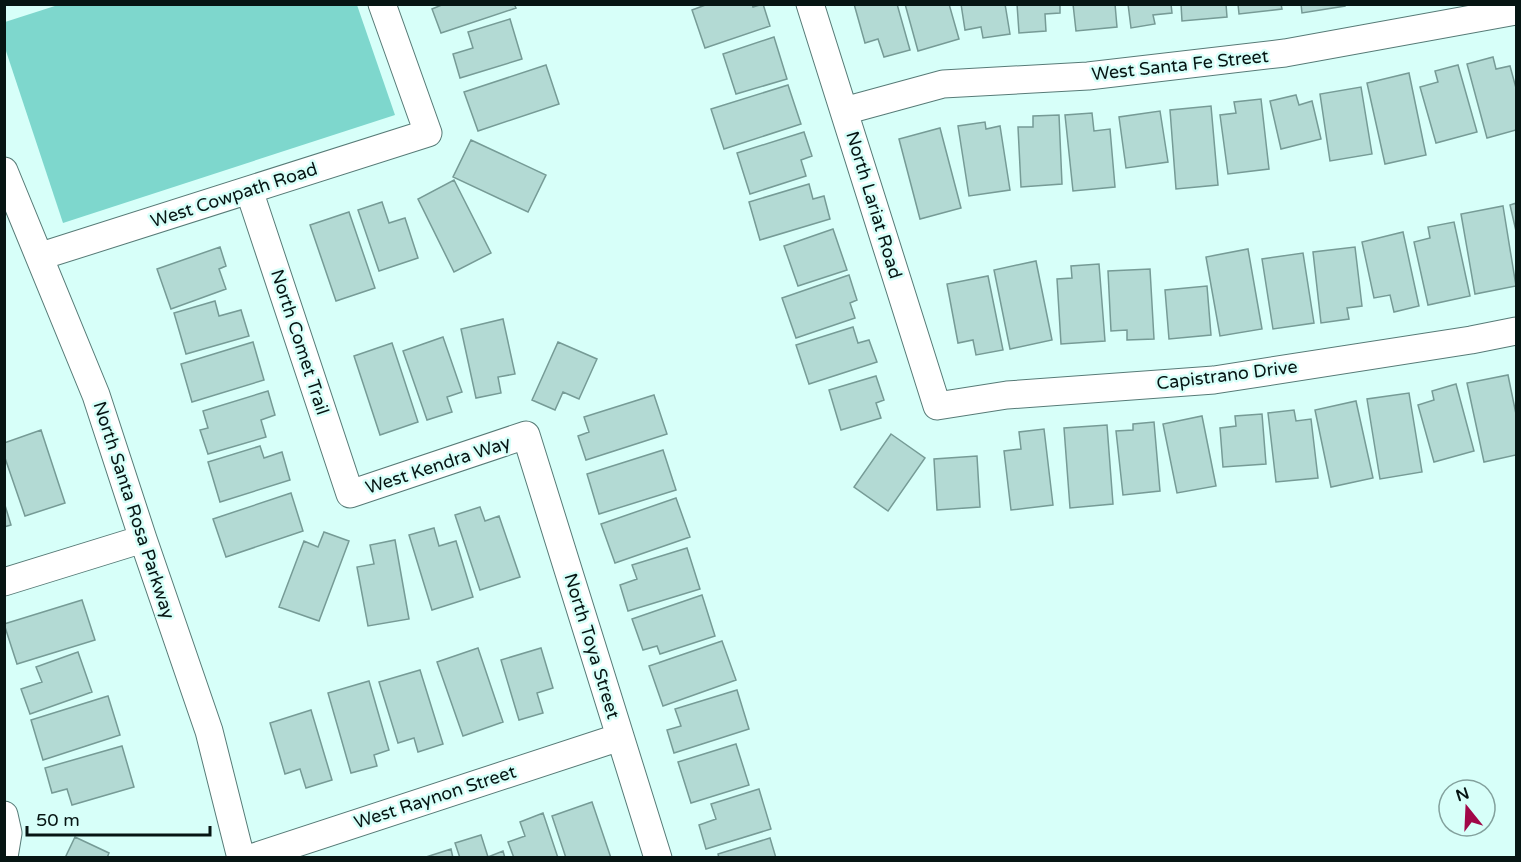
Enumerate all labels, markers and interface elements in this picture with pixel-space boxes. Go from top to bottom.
street label: West Santa Fe Street [1090,45,1270,85]
street label: North Lariat Road [841,129,907,281]
street label: West Cowpath Road [148,158,320,232]
street label: North Comet Trail [266,266,334,418]
street label: Capistrano Drive [1155,355,1299,395]
street label: North Santa Rosa Parkway [88,398,180,622]
street label: West Kendra Way [363,431,514,499]
street label: North Toya Street [559,571,625,722]
street label: West Raynon Street [351,760,519,834]
north arrow [1437,778,1497,838]
text: N [1453,783,1472,806]
scale bar [27,799,210,837]
text: 50 m [36,809,80,831]

